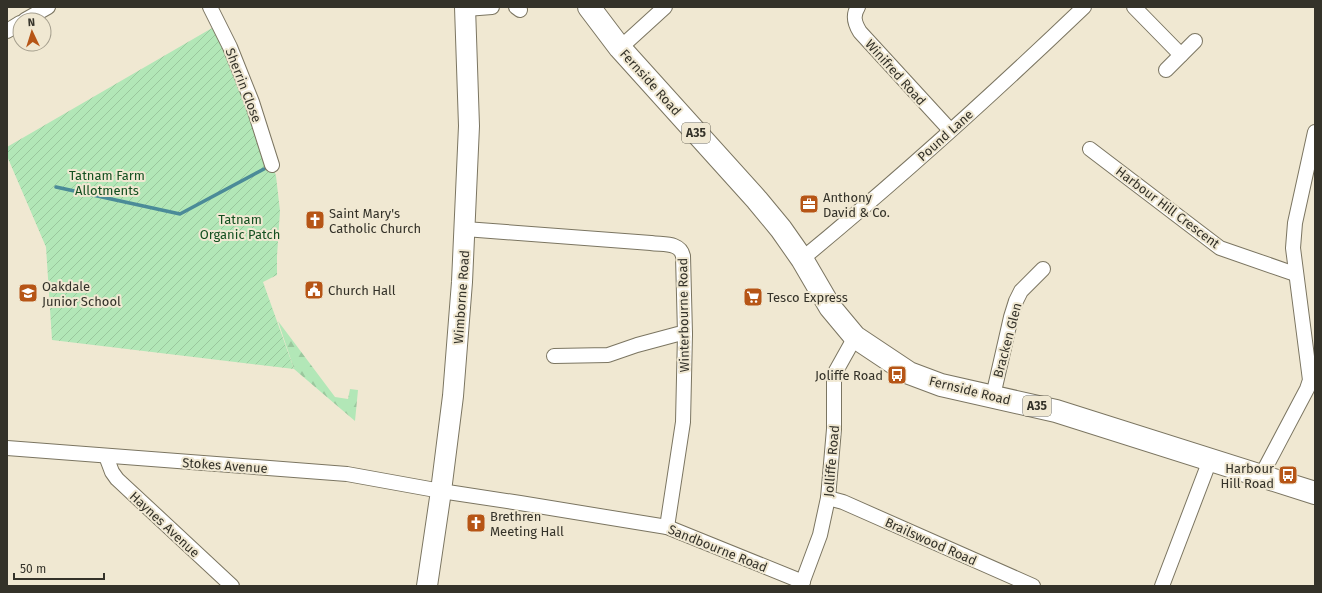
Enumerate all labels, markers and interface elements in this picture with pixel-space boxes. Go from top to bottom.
north arrow [12,12,52,52]
text: N [27,16,35,29]
street label: Winifred Road [862,36,929,108]
street label: Sherrin Close [223,46,265,124]
street label: Fernside Road [617,46,684,118]
street label: Pound Lane [915,107,976,164]
road number: A35 [682,123,710,143]
street label: Harbour Hill Crescent [1113,163,1223,252]
park label: Tatnam Farm Allotments [69,168,145,198]
place label: Anthony David & Co. [823,190,890,220]
office icon: Anthony David & Co. [798,193,820,215]
place label: Saint Mary's Catholic Church [329,206,421,236]
church icon: Saint Mary's Catholic Church [304,209,326,231]
park label: Tatnam Organic Patch [200,212,280,242]
street label: Wimborne Road [451,250,472,344]
street label: Winterbourne Road [675,258,692,372]
place label: Oakdale Junior School [42,279,121,309]
public building icon: Church Hall [303,279,325,301]
school or university icon: Oakdale Junior School [17,282,39,304]
place label: Church Hall [328,283,396,298]
supermarket icon: Tesco Express [742,286,764,308]
place label: Tesco Express [767,290,848,305]
street label: Bracken Glen [990,301,1025,379]
bus stop icon: Joliffe Road [886,364,908,386]
place label: Joliffe Road [815,368,883,383]
street label: Fernside Road [927,373,1012,408]
road number: A35 [1023,396,1051,416]
street label: Jolliffe Road [821,425,842,498]
street label: Stokes Avenue [182,455,268,476]
place label: Harbour Hill Road [1220,461,1274,491]
bus stop icon: Harbour Hill Road [1277,464,1299,486]
street label: Haynes Avenue [127,488,202,560]
place label: Brethren Meeting Hall [490,509,564,539]
church icon: Brethren Meeting Hall [465,512,487,534]
street label: Brailswood Road [883,515,979,568]
street label: Sandbourne Road [666,522,770,575]
scale bar [14,555,104,581]
text: 50 m [20,562,46,576]

